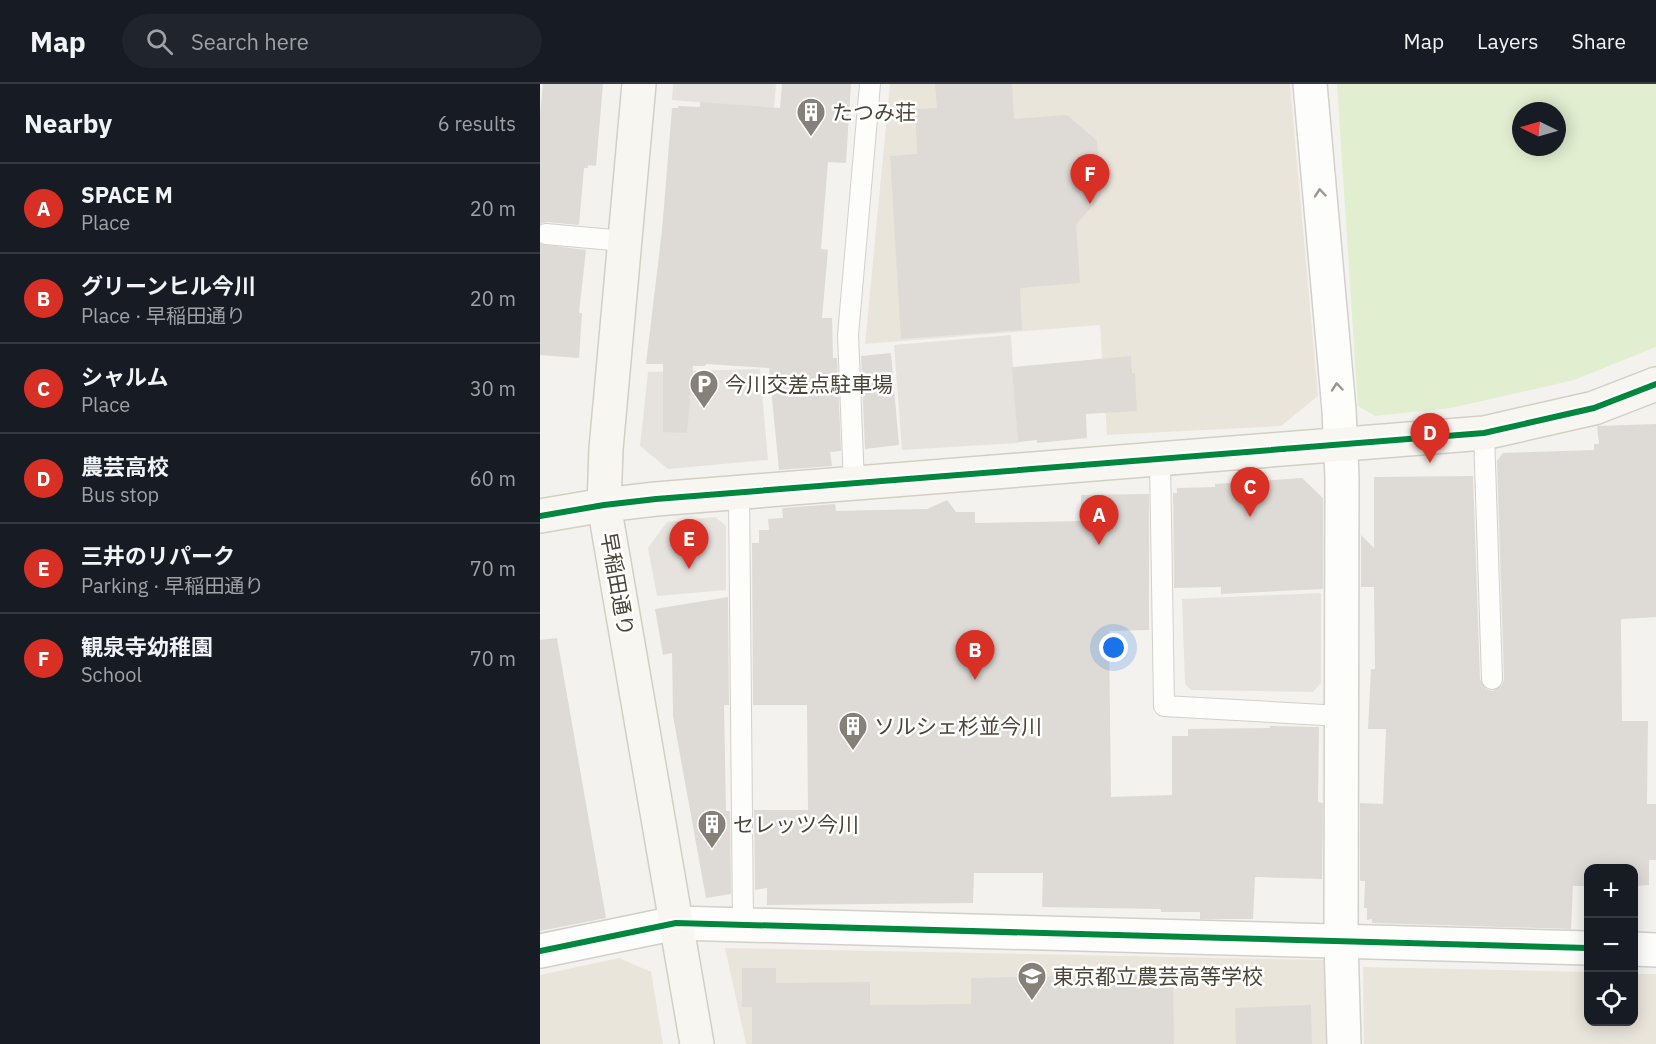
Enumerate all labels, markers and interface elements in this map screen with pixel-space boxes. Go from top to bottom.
search box [122,14,542,68]
text: Map [30,23,86,60]
icon: search [143,25,176,58]
text: Search here [191,27,309,56]
text: Map [1404,27,1444,55]
text: Layers [1477,27,1539,55]
text: Share [1572,27,1626,55]
building icon: たつみ荘 [795,96,827,138]
place label: たつみ荘 [832,98,916,126]
north arrow [1512,102,1566,156]
text: Nearby [24,106,112,140]
text: 6 results [438,110,516,137]
pin: F [1070,154,1110,204]
text: SPACE M [81,180,173,209]
one-way arrow [1313,188,1326,197]
text: A [37,195,50,222]
text: 20 m [470,195,516,222]
text: Place [81,209,130,236]
text: グリーンヒル今川 [81,271,256,300]
text: B [37,285,50,312]
text: 20 m [470,285,516,312]
text: Place · 早稲田通り [81,302,246,329]
text: シャルム [81,362,169,391]
parking icon: 今川交差点駐車場 [688,368,720,410]
place label: 今川交差点駐車場 [725,370,893,398]
text: C [37,375,50,402]
text: 30 m [470,375,516,402]
one-way arrow [1331,383,1344,392]
text: Place [81,391,130,418]
pin: D [1410,414,1450,463]
text: 農芸高校 [81,452,169,481]
text: D [37,465,50,492]
text: 60 m [470,465,516,492]
pin: C [1230,468,1270,517]
text: Bus stop [81,481,159,508]
pin: A [1080,496,1118,545]
pin: E [670,520,708,569]
street label: 早稲田通り [595,530,641,638]
text: 三井のリパーク [81,541,235,570]
text: E [37,555,50,582]
text: 70 m [470,555,516,582]
text: Parking · 早稲田通り [81,572,264,599]
pin: B [956,630,994,680]
text: 観泉寺幼稚園 [81,632,213,661]
your location [1099,633,1128,662]
text: F [38,645,49,672]
text: 70 m [470,645,516,672]
text: School [81,661,142,688]
building icon: ソルシェ杉並今川 [837,710,869,752]
place label: ソルシェ杉並今川 [874,712,1042,740]
building icon: セレッツ今川 [696,808,728,850]
place label: セレッツ今川 [733,810,859,838]
map controls [1584,864,1638,1026]
button: + [1584,864,1638,918]
button: − [1584,918,1638,972]
school or university icon: 東京都立農芸高等学校 [1016,960,1048,1002]
place label: 東京都立農芸高等学校 [1053,962,1263,990]
button: locate [1584,972,1638,1026]

